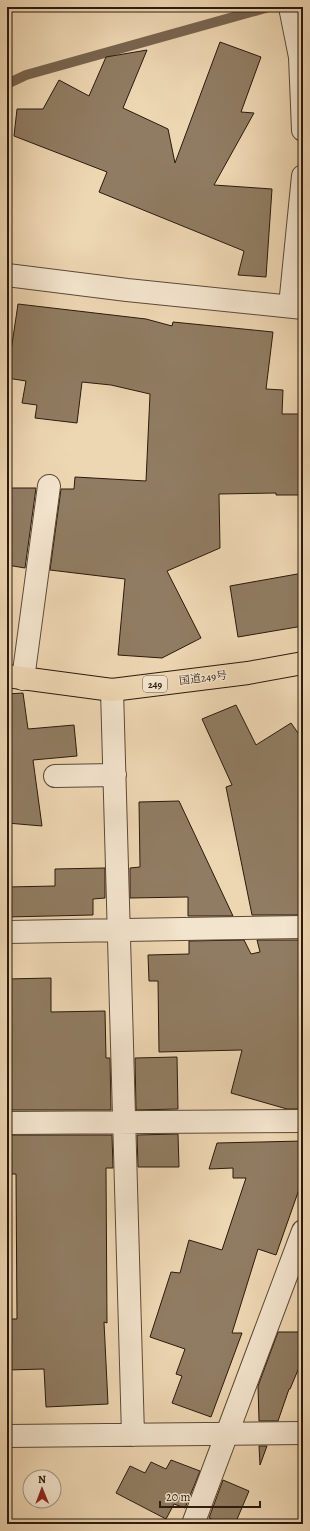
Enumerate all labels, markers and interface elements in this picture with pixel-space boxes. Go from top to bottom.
street label: 国道249号 [178,668,228,688]
road number: 249 [143,676,167,692]
north arrow [22,1469,62,1509]
text: N [38,1472,46,1487]
scale bar [160,1483,260,1509]
text: 20 m [166,1489,190,1505]

